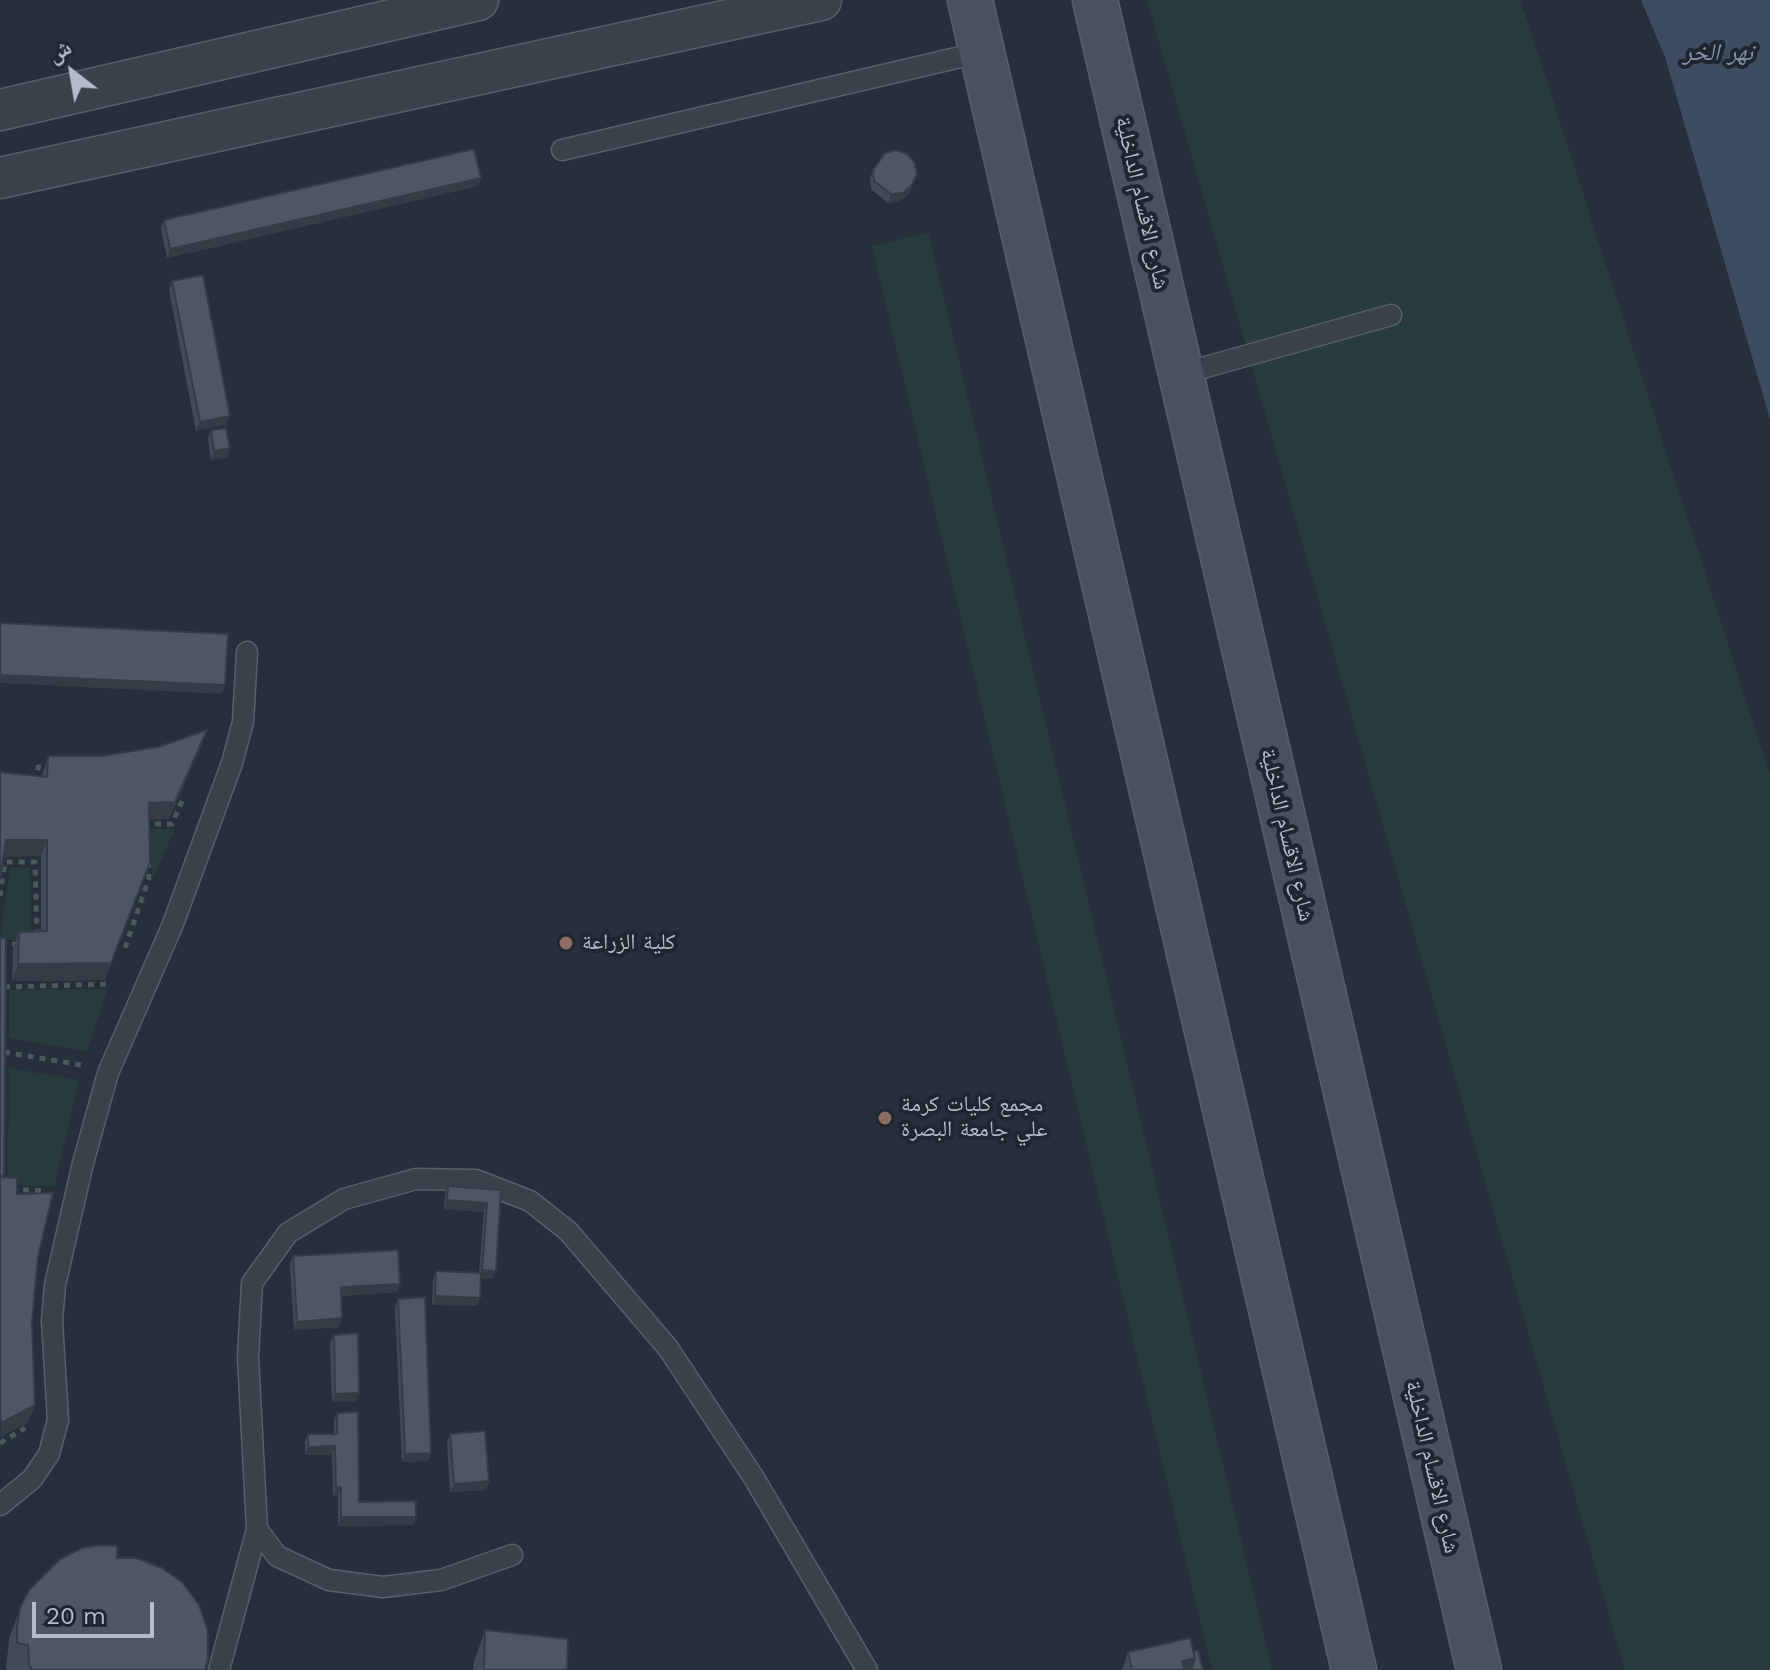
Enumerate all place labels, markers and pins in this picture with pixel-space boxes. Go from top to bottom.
place label: كلية الزراعة [582,930,675,956]
marker: كلية الزراعة [557,934,575,952]
place label: مجمع كليات كرمة علي جامعة البصرة [901,1092,1048,1144]
marker: مجمع كليات كرمة علي جامعة البصرة [876,1109,894,1127]

